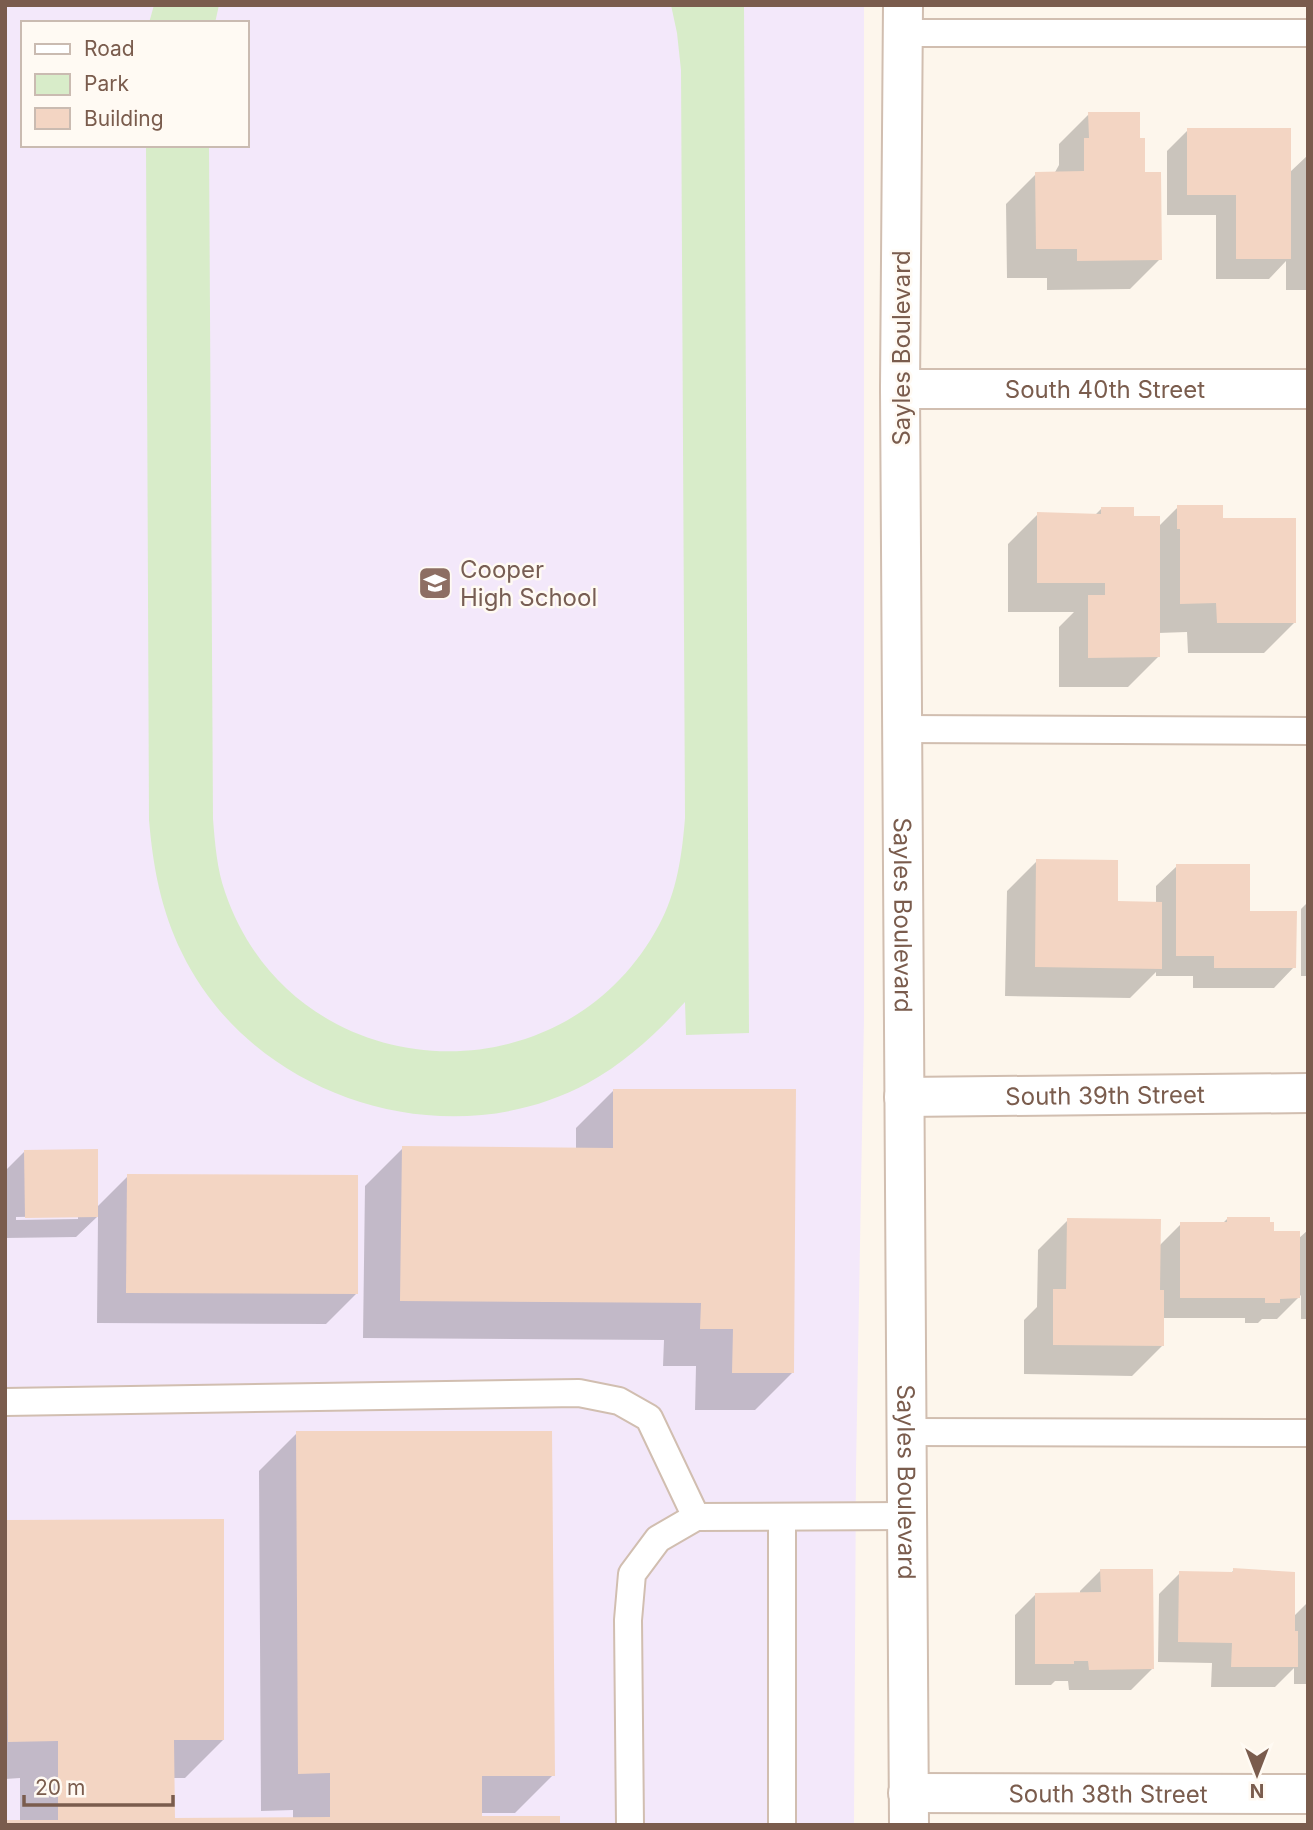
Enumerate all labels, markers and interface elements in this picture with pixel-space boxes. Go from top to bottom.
legend [21,21,248,147]
text: Road [84,36,135,61]
text: Park [84,71,129,96]
text: Building [84,106,164,131]
street label: Sayles Boulevard [887,250,916,446]
street label: South 40th Street [1005,375,1205,404]
place label: Cooper High School [460,555,597,612]
school or university icon: Cooper High School [416,564,454,602]
street label: Sayles Boulevard [888,817,918,1013]
street label: South 39th Street [1005,1080,1205,1110]
street label: Sayles Boulevard [892,1384,922,1580]
north arrow [1222,1739,1292,1809]
scale bar [24,1764,173,1808]
text: 20 m [35,1775,85,1800]
street label: South 38th Street [1008,1779,1208,1808]
text: N [1250,1779,1264,1802]

